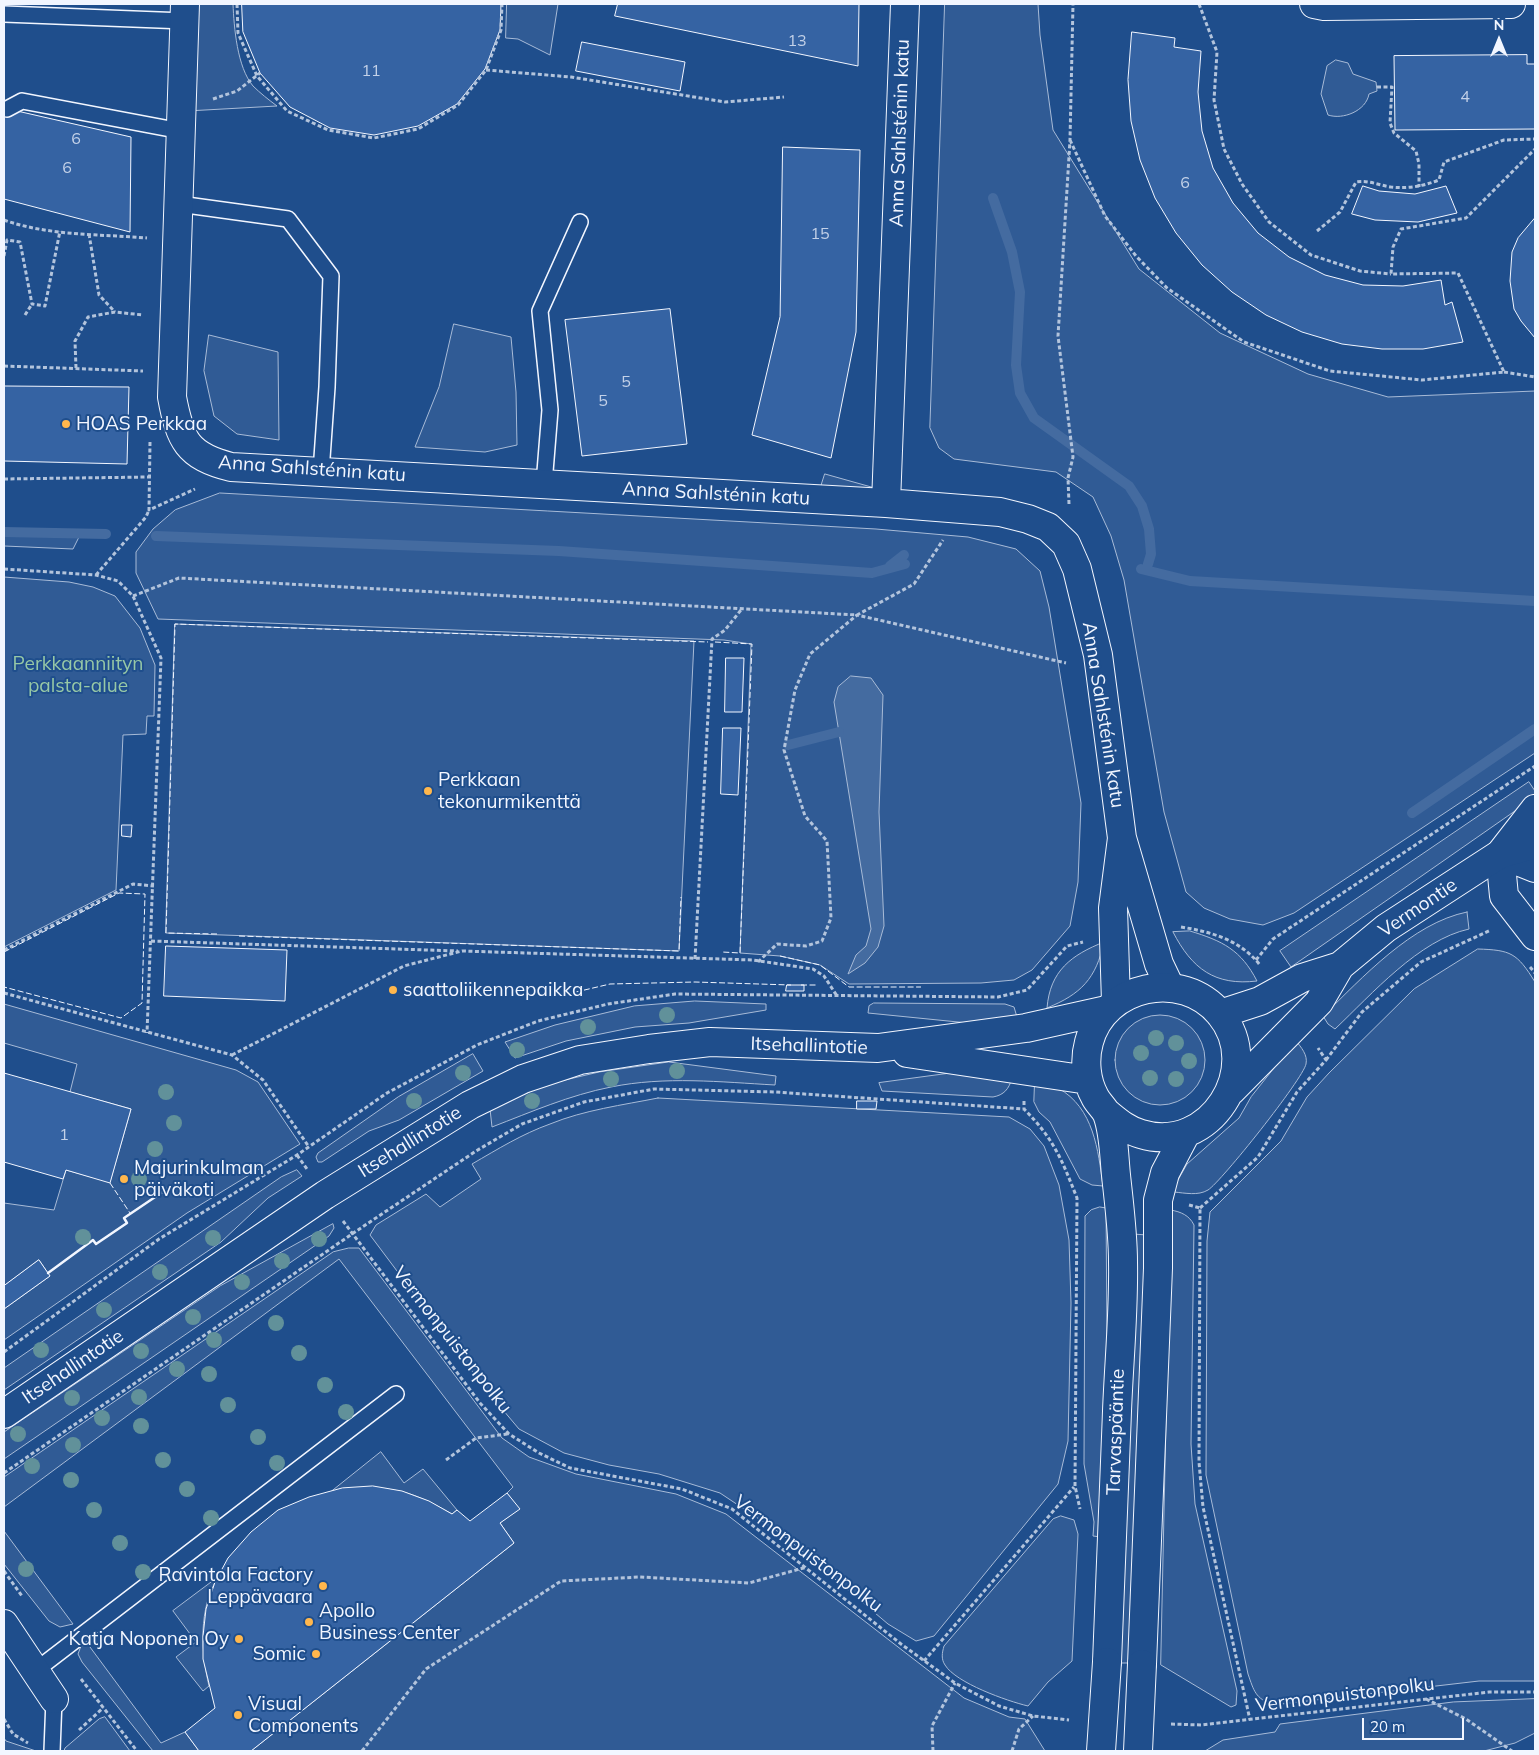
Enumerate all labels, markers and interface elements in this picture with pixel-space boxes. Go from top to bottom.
north arrow [1474,15,1524,65]
text: N [1494,16,1504,34]
house number: 13 [787,31,807,51]
street label: Anna Sahlsténin katu [885,39,915,227]
house number: 11 [361,61,381,81]
house number: 4 [1460,87,1470,107]
house number: 6 [71,129,81,149]
house number: 6 [62,158,72,178]
house number: 6 [1180,173,1190,193]
house number: 15 [810,224,830,244]
house number: 5 [621,372,631,392]
house number: 5 [598,391,608,411]
place label: HOAS Perkkaa [76,413,207,435]
marker: HOAS Perkkaa [60,418,72,430]
street label: Anna Sahlsténin katu [217,451,407,487]
street label: Anna Sahlsténin katu [621,478,811,510]
street label: Anna Sahlsténin katu [1077,620,1129,810]
park label: Perkkaanniityn palsta-alue [13,653,143,697]
place label: Perkkaan tekonurmikenttä [438,769,581,813]
marker: Perkkaan tekonurmikenttä [422,785,434,797]
street label: Vermontie [1375,874,1461,942]
place label: saattoliikennepaikka [403,979,583,1001]
marker: saattoliikennepaikka [387,984,399,996]
street label: Itsehallintotie [750,1033,868,1059]
street label: Itsehallintotie [354,1101,466,1183]
house number: 1 [59,1125,69,1145]
place label: Majurinkulman päiväkoti [134,1157,264,1201]
marker: Majurinkulman päiväkoti [118,1173,130,1185]
street label: Vermonpuistonpolku [388,1262,516,1418]
street label: Itsehallintotie [18,1325,128,1409]
street label: Tarvaspääntie [1102,1368,1130,1496]
street label: Vermonpuistonpolku [729,1491,887,1617]
place label: Ravintola Factory Leppävaara [158,1564,313,1608]
marker: Ravintola Factory Leppävaara [317,1580,329,1592]
place label: Apollo Business Center [319,1600,460,1644]
marker: Apollo Business Center [303,1616,315,1628]
place label: Katja Noponen Oy [68,1628,229,1650]
marker: Katja Noponen Oy [233,1633,245,1645]
place label: Somic [253,1643,306,1665]
marker: Somic [310,1648,322,1660]
street label: Vermonpuistonpolku [1254,1673,1436,1717]
place label: Visual Components [248,1693,359,1737]
scale bar [1364,1708,1466,1740]
marker: Visual Components [232,1709,244,1721]
text: 20 m [1370,1717,1405,1736]

